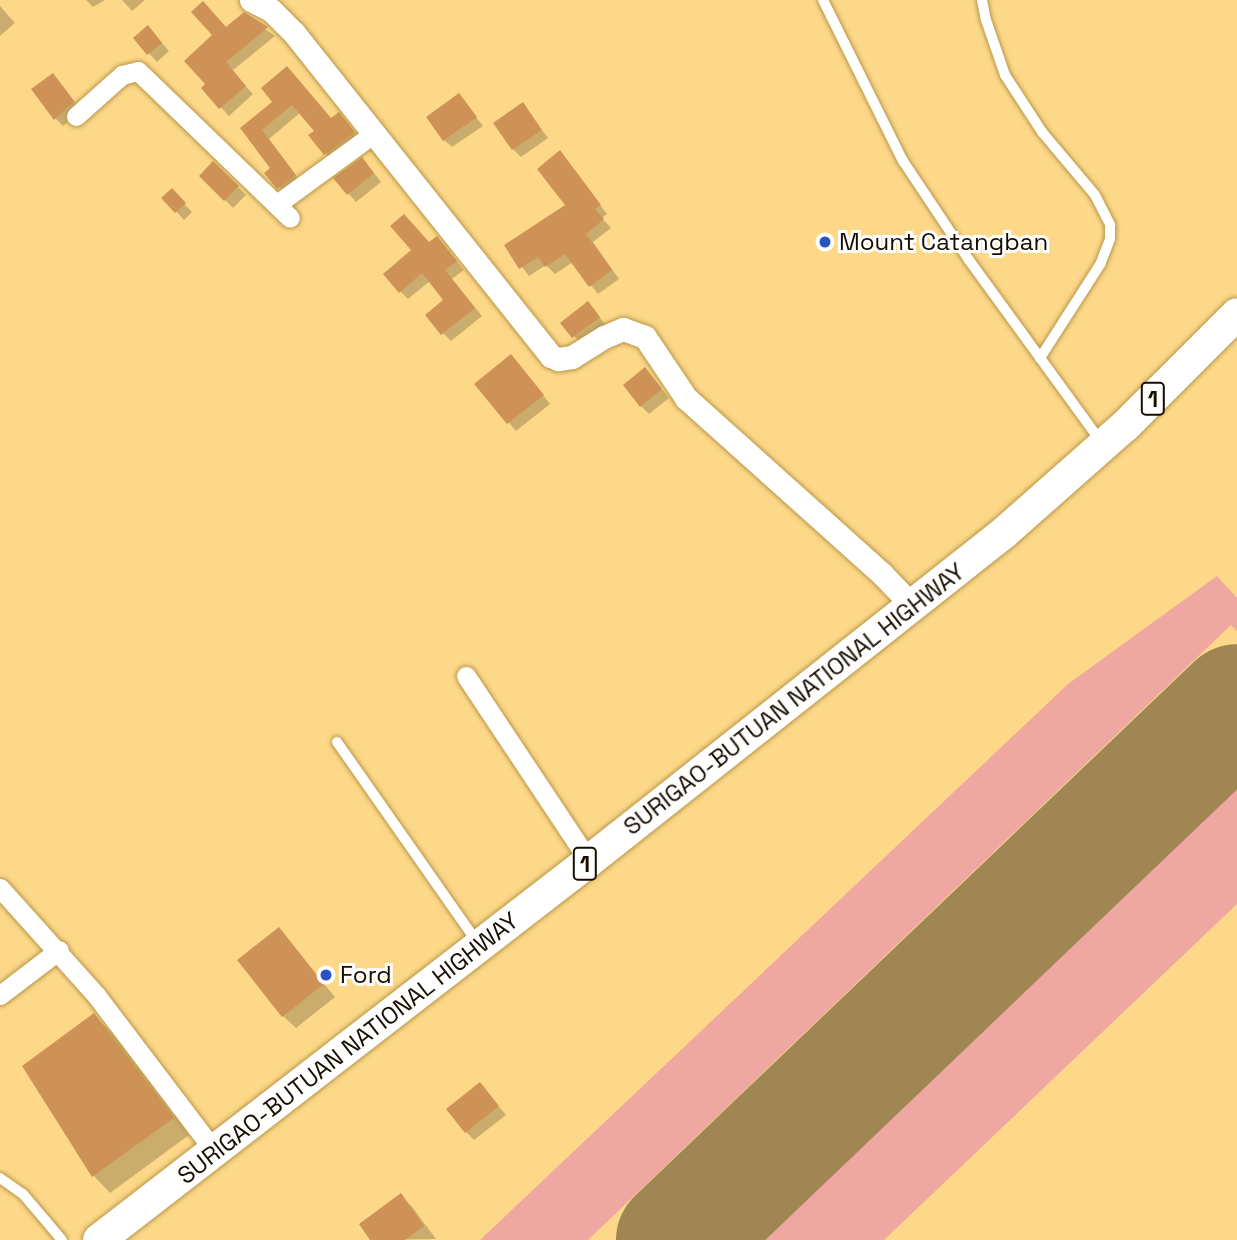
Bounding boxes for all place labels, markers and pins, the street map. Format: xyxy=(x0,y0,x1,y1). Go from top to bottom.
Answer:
place label: Mount Catangban xyxy=(839,228,1048,256)
marker: Mount Catangban xyxy=(817,234,833,250)
place label: Ford xyxy=(340,961,392,989)
marker: Ford xyxy=(318,967,334,983)

